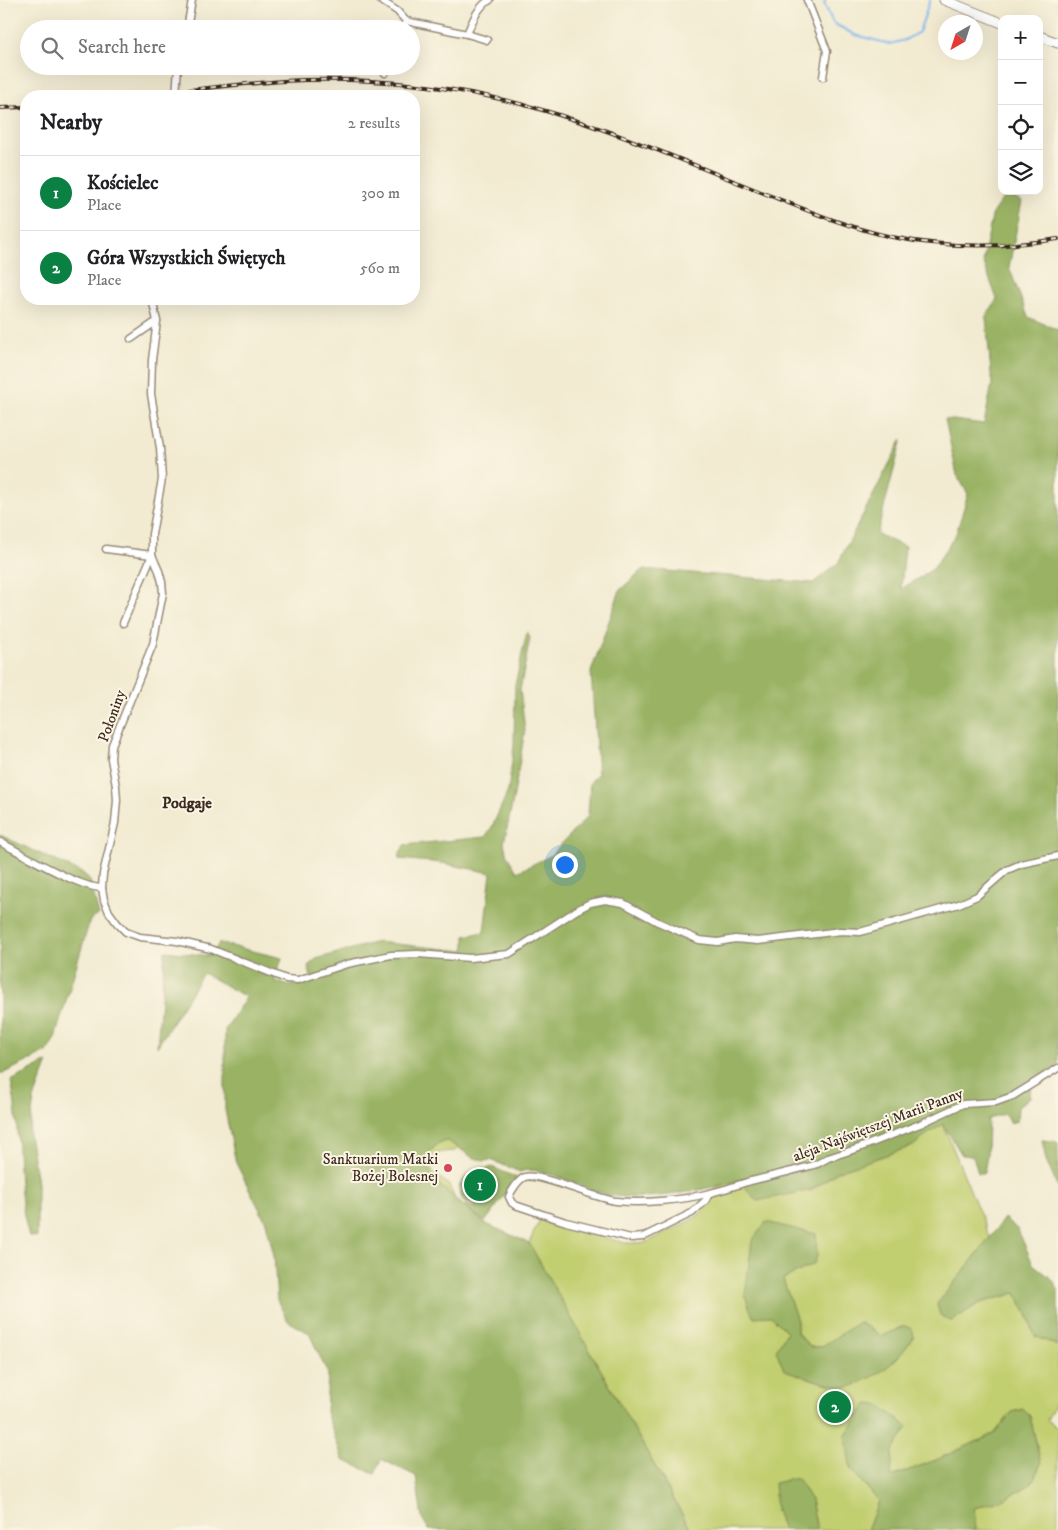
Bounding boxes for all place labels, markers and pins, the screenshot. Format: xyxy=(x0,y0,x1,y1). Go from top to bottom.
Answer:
place label: Sanktuarium Matki Bożej Bolesnej xyxy=(323,1150,438,1186)
marker: Sanktuarium Matki Bożej Bolesnej xyxy=(442,1162,454,1174)
pin: 1 xyxy=(464,1166,496,1204)
pin: 2 xyxy=(819,1388,851,1426)

